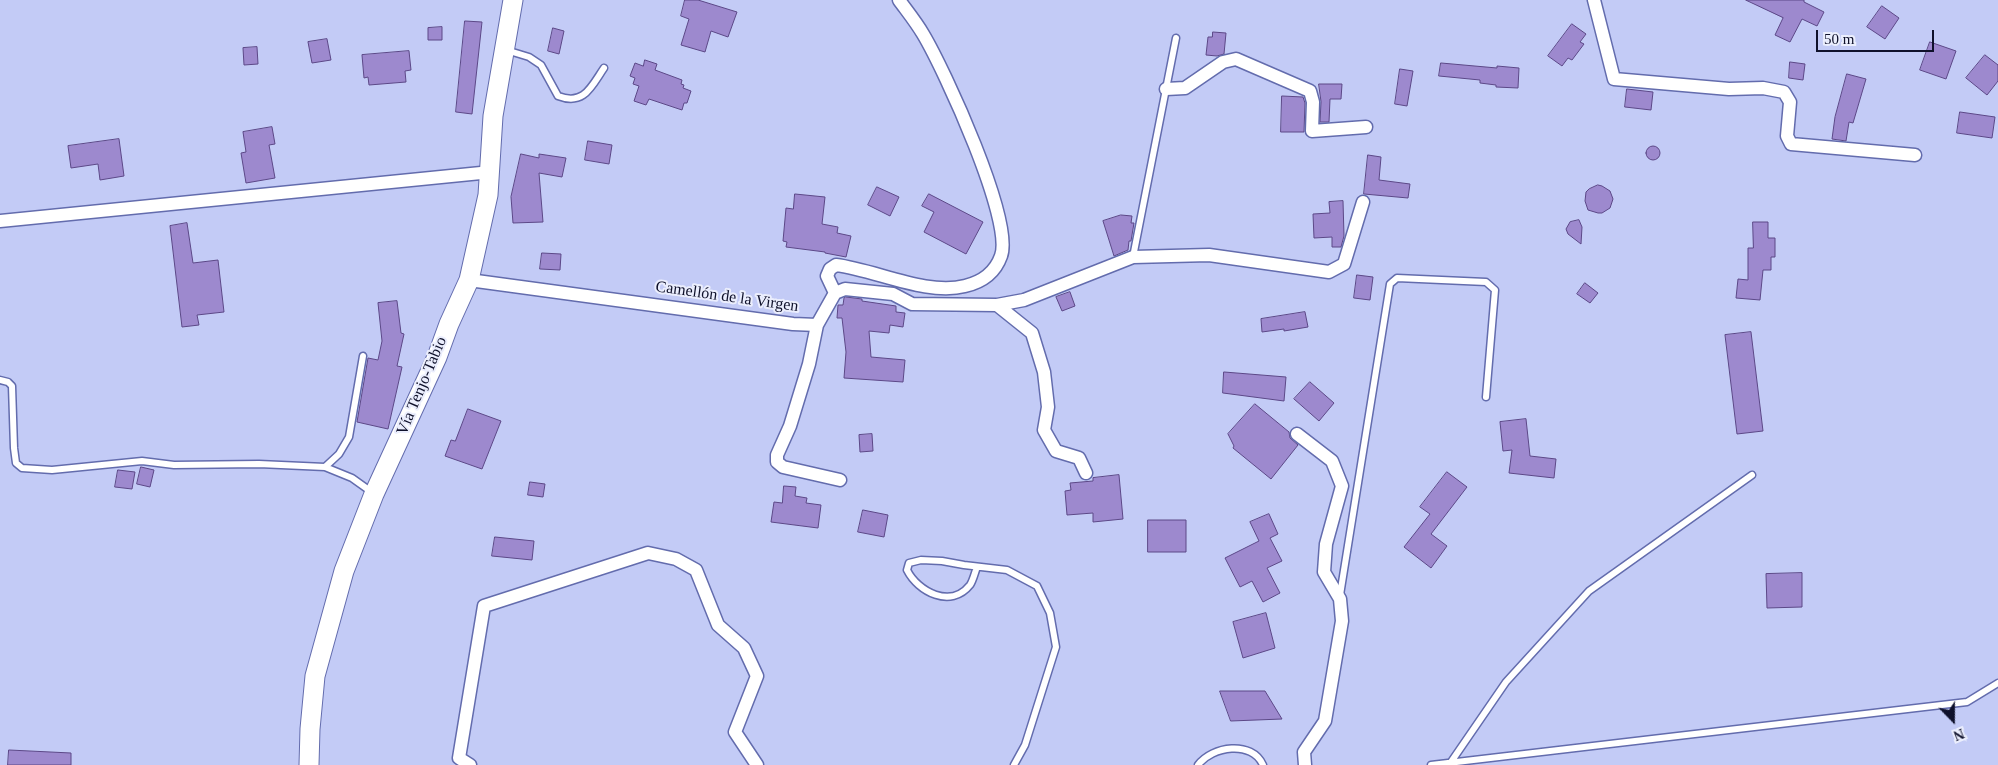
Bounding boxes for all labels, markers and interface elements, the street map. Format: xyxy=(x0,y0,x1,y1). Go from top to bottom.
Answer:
scale bar xyxy=(1818,20,1936,52)
text: 50 m xyxy=(1824,31,1854,47)
street label: Camellón de la Virgen xyxy=(654,277,800,317)
street label: Vía Tenjo-Tabio xyxy=(393,334,451,438)
north arrow xyxy=(1928,695,1978,745)
text: N xyxy=(1951,726,1966,743)

